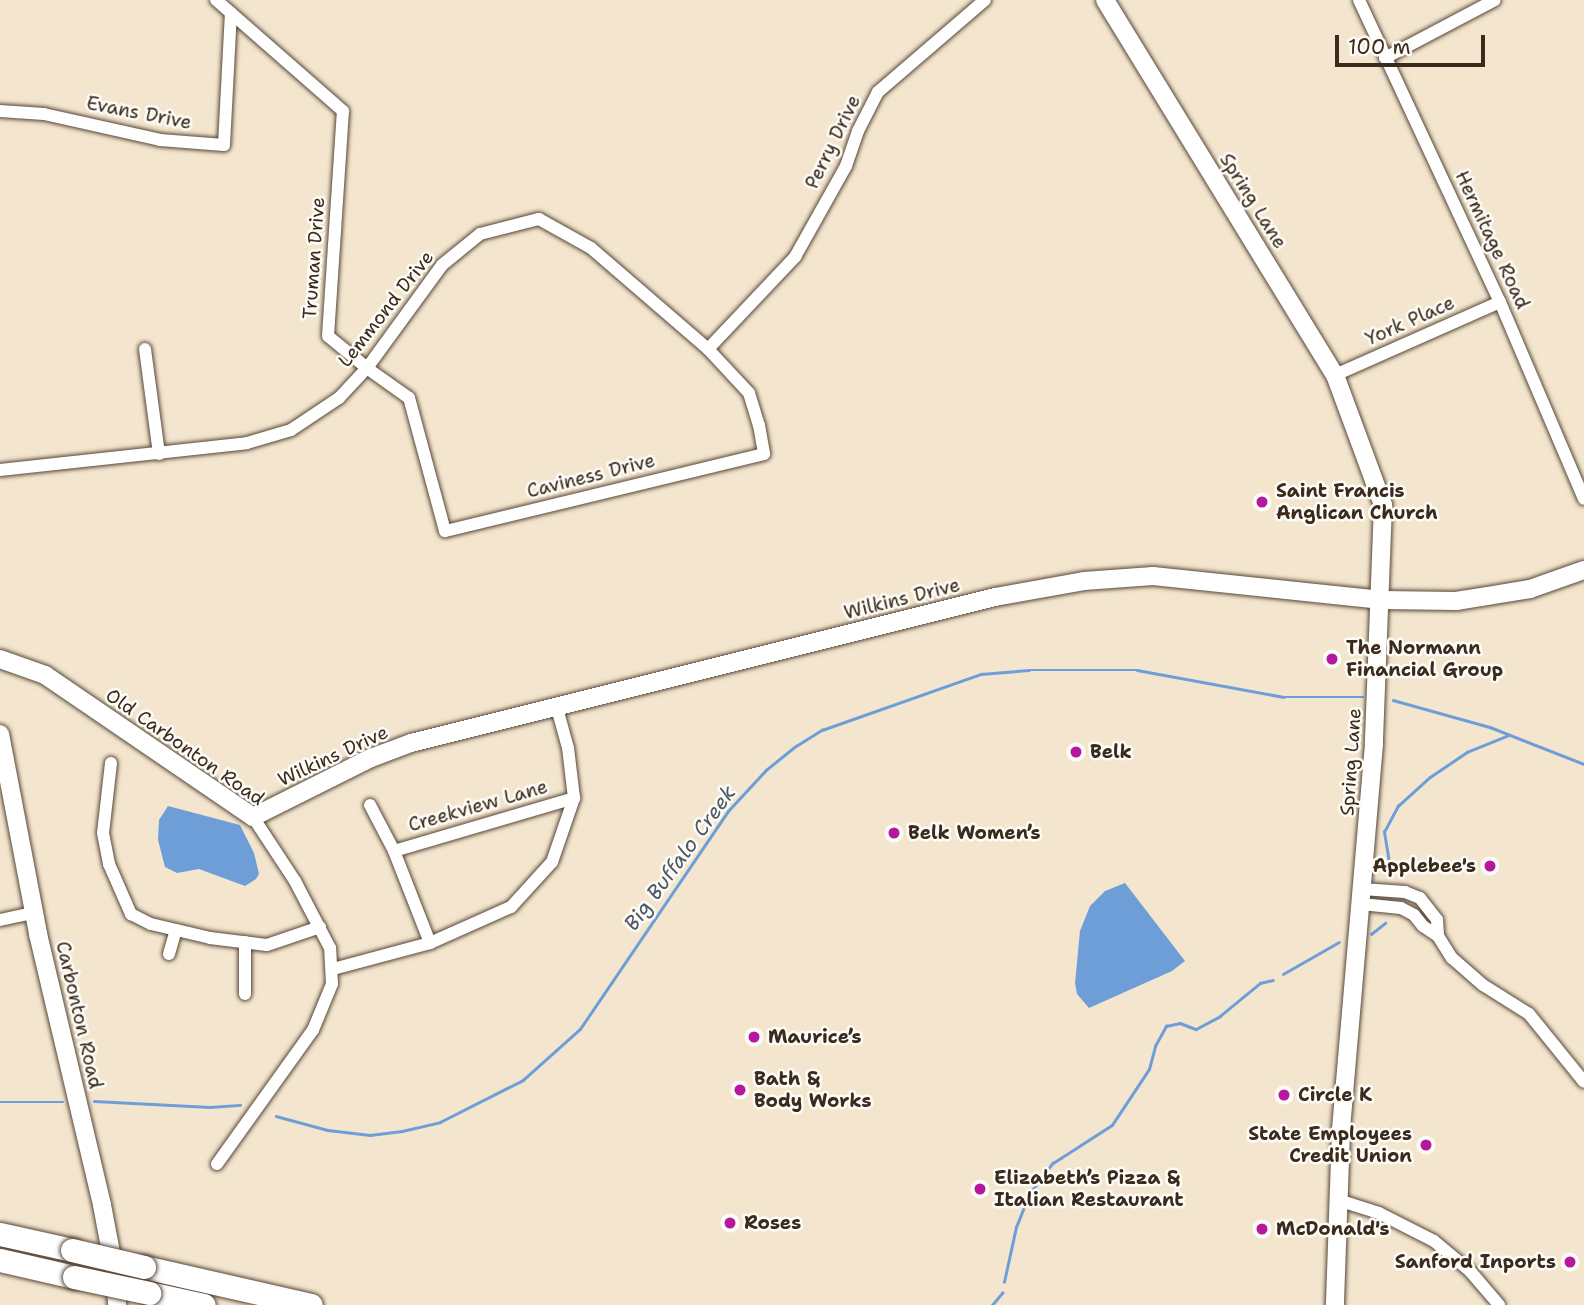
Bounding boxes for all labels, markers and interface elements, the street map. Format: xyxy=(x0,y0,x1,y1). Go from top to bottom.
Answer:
scale bar xyxy=(1339,21,1490,65)
text: 100 m xyxy=(1348,33,1411,61)
street label: Perry Drive xyxy=(800,91,866,193)
street label: Evans Drive xyxy=(85,92,193,134)
street label: Spring Lane xyxy=(1215,149,1291,253)
street label: Hermitage Road xyxy=(1450,167,1534,313)
street label: Truman Drive xyxy=(298,196,330,320)
street label: Lemmond Drive xyxy=(333,246,439,372)
street label: York Place xyxy=(1362,291,1458,351)
street label: Caviness Drive xyxy=(525,449,657,503)
place label: Saint Francis Anglican Church xyxy=(1276,480,1438,524)
marker: Saint Francis Anglican Church xyxy=(1254,494,1270,510)
street label: Wilkins Drive xyxy=(842,574,962,624)
place label: The Normann Financial Group xyxy=(1346,637,1503,681)
marker: The Normann Financial Group xyxy=(1324,651,1340,667)
street label: Old Carbonton Road xyxy=(101,684,269,810)
street label: Spring Lane xyxy=(1336,707,1366,817)
street label: Wilkins Drive xyxy=(274,721,392,791)
place label: Belk xyxy=(1090,741,1132,763)
marker: Belk xyxy=(1068,744,1084,760)
street label: Creekview Lane xyxy=(406,775,550,837)
water label: Big Buffalo Creek xyxy=(619,780,741,936)
place label: Belk Women’s xyxy=(908,822,1040,844)
marker: Belk Women’s xyxy=(886,825,902,841)
place label: Applebee's xyxy=(1372,855,1476,877)
marker: Applebee's xyxy=(1482,858,1498,874)
street label: Carbonton Road xyxy=(51,939,107,1091)
place label: Maurice’s xyxy=(768,1026,862,1048)
marker: Maurice’s xyxy=(746,1029,762,1045)
place label: Bath & Body Works xyxy=(754,1068,872,1112)
marker: Bath & Body Works xyxy=(732,1082,748,1098)
place label: Circle K xyxy=(1298,1084,1372,1106)
marker: Circle K xyxy=(1276,1087,1292,1103)
place label: State Employees Credit Union xyxy=(1248,1123,1412,1167)
marker: State Employees Credit Union xyxy=(1418,1137,1434,1153)
place label: Elizabeth’s Pizza & Italian Restaurant xyxy=(994,1167,1183,1211)
marker: Elizabeth’s Pizza & Italian Restaurant xyxy=(972,1181,988,1197)
place label: Roses xyxy=(744,1212,801,1234)
marker: Roses xyxy=(722,1215,738,1231)
place label: McDonald's xyxy=(1276,1218,1389,1240)
marker: McDonald's xyxy=(1254,1221,1270,1237)
place label: Sanford Inports xyxy=(1395,1251,1556,1273)
marker: Sanford Inports xyxy=(1562,1254,1578,1270)

